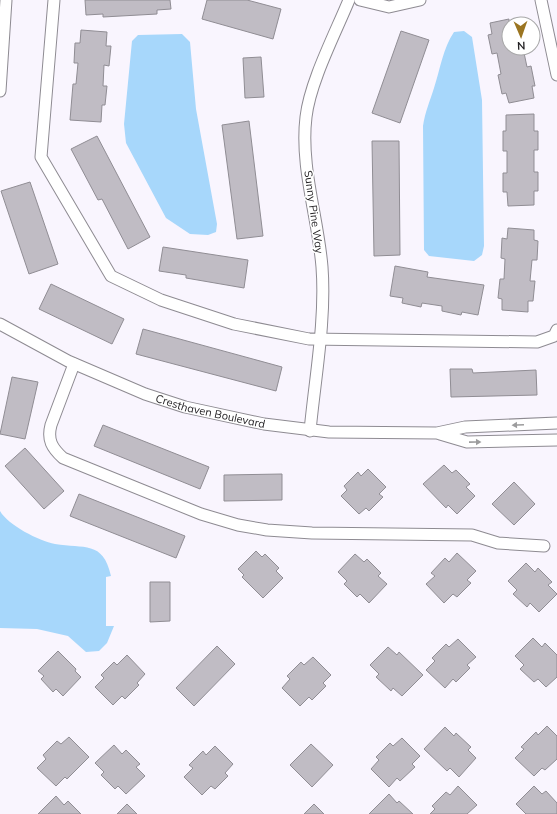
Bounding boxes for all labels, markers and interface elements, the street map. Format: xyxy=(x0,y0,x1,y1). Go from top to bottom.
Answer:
north arrow xyxy=(501,16,541,56)
text: N xyxy=(517,39,526,53)
street label: Sunny Pine Way xyxy=(301,170,327,255)
street label: Cresthaven Boulevard xyxy=(154,391,267,431)
one-way arrow xyxy=(511,422,524,428)
one-way arrow xyxy=(469,439,482,445)

